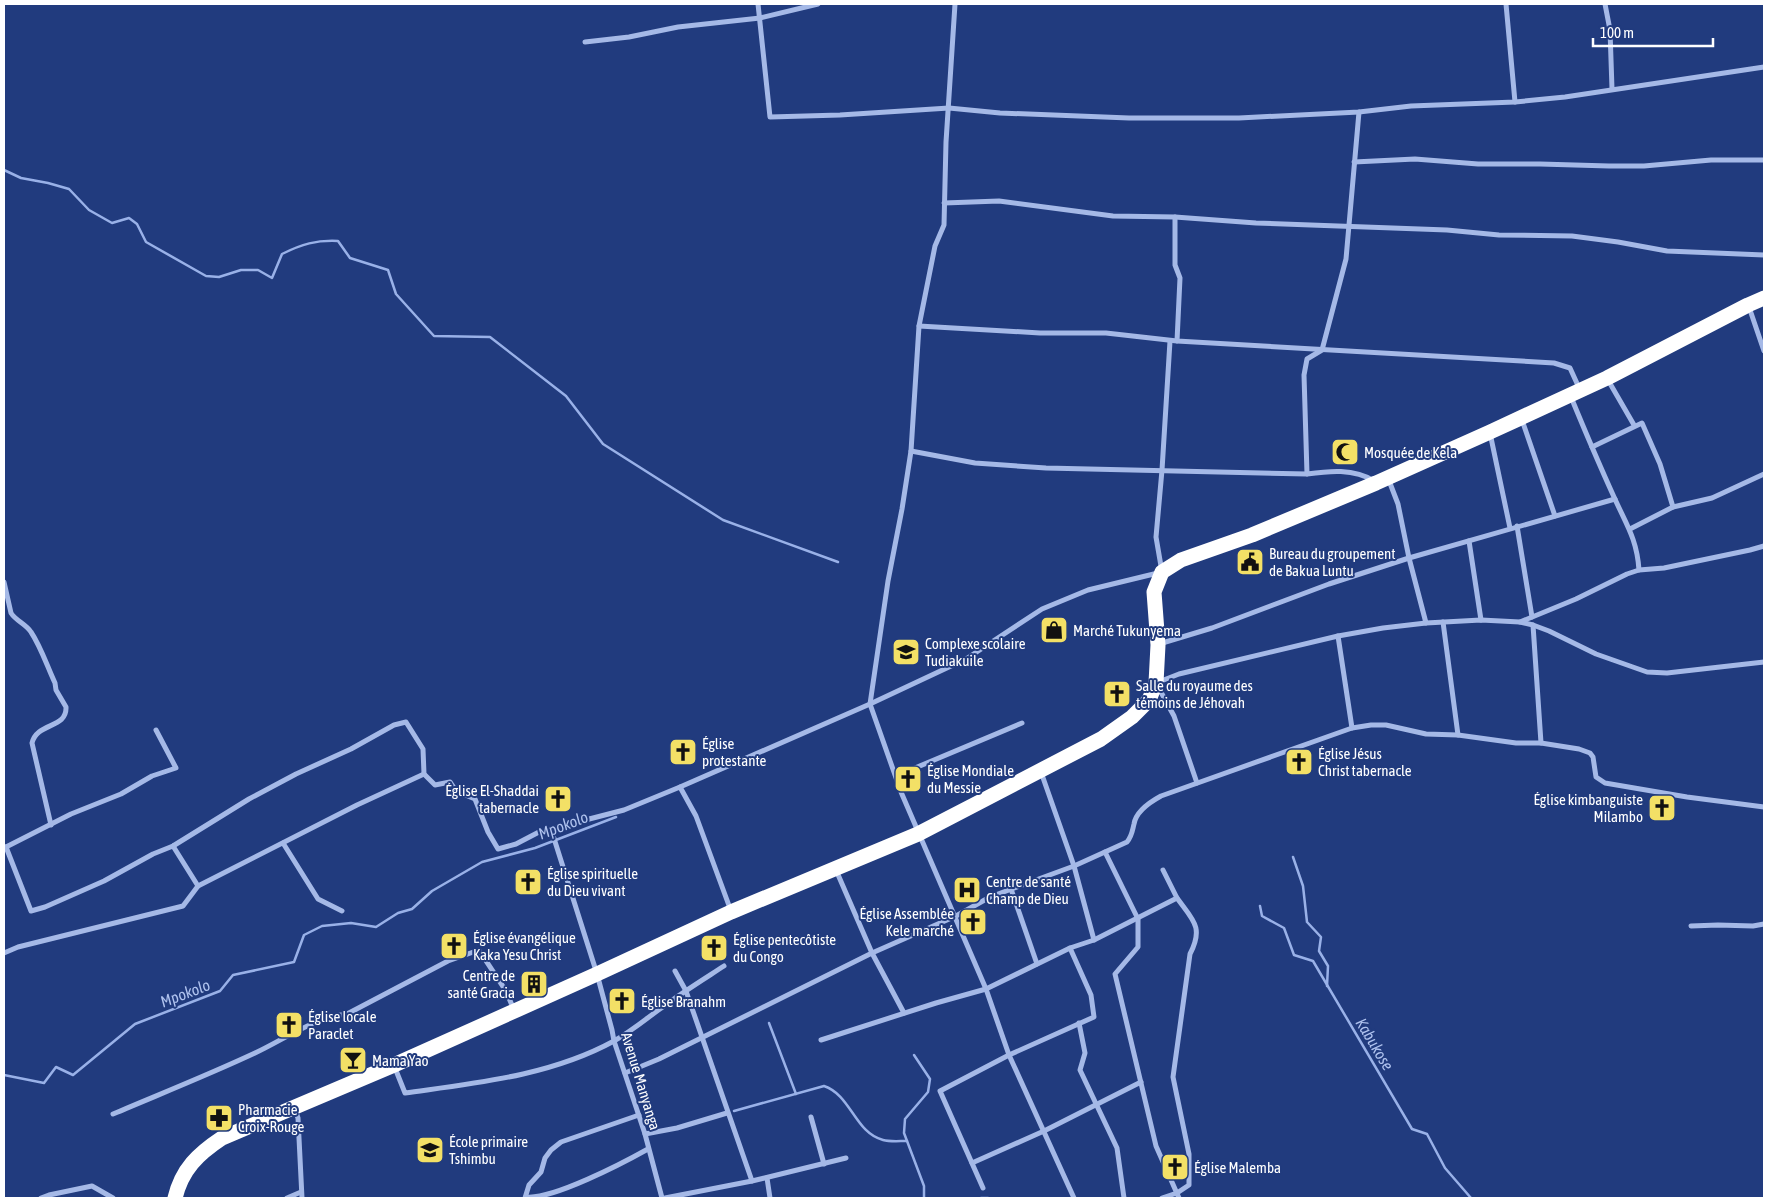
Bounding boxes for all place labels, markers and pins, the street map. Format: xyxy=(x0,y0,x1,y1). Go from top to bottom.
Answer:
mosque icon: Mosquée de Kela xyxy=(1330,437,1360,467)
place label: Mosquée de Kela xyxy=(1364,444,1457,461)
place label: Bureau du groupement de Bakua Luntu xyxy=(1269,545,1396,579)
public building icon: Bureau du groupement de Bakua Luntu xyxy=(1235,547,1265,577)
shop icon: Marché Tukunyema xyxy=(1039,615,1069,645)
place label: Marché Tukunyema xyxy=(1073,622,1181,639)
place label: Complexe scolaire Tudiakuile xyxy=(925,635,1026,669)
school or university icon: Complexe scolaire Tudiakuile xyxy=(891,637,921,667)
place label: Salle du royaume des témoins de Jéhovah xyxy=(1136,677,1253,711)
church icon: Salle du royaume des témoins de Jéhovah xyxy=(1102,679,1132,709)
place label: Église protestante xyxy=(702,735,767,769)
church icon: Église protestante xyxy=(668,737,698,767)
place label: Église Jésus Christ tabernacle xyxy=(1318,745,1412,779)
church icon: Église Jésus Christ tabernacle xyxy=(1284,747,1314,777)
place label: Église Mondiale du Messie xyxy=(927,762,1014,796)
church icon: Église Mondiale du Messie xyxy=(893,764,923,794)
place label: Église El-Shaddai tabernacle xyxy=(445,782,539,816)
church icon: Église El-Shaddai tabernacle xyxy=(543,784,573,814)
place label: Église kimbanguiste Milambo xyxy=(1533,791,1643,825)
church icon: Église kimbanguiste Milambo xyxy=(1647,793,1677,823)
place label: Église spirituelle du Dieu vivant xyxy=(547,865,638,899)
church icon: Église spirituelle du Dieu vivant xyxy=(513,867,543,897)
place label: Centre de santé Champ de Dieu xyxy=(986,873,1071,907)
hospital icon: Centre de santé Champ de Dieu xyxy=(952,875,982,905)
place label: Église Assemblée Kele marché xyxy=(860,905,954,939)
church icon: Église Assemblée Kele marché xyxy=(958,907,988,937)
place label: Église évangélique Kaka Yesu Christ xyxy=(473,929,576,963)
church icon: Église évangélique Kaka Yesu Christ xyxy=(439,931,469,961)
place label: Église pentecôtiste du Congo xyxy=(733,931,836,965)
church icon: Église pentecôtiste du Congo xyxy=(699,933,729,963)
place label: Centre de santé Gracia xyxy=(447,967,515,1001)
building icon: Centre de santé Gracia xyxy=(519,969,549,999)
church icon: Église Branahm xyxy=(607,986,637,1016)
place label: Église Branahm xyxy=(641,993,726,1010)
place label: Église locale Paraclet xyxy=(308,1008,377,1042)
church icon: Église locale Paraclet xyxy=(274,1010,304,1040)
bar icon: Mama Yao xyxy=(338,1045,368,1075)
place label: Mama Yao xyxy=(372,1052,429,1069)
place label: Pharmacie Croix-Rouge xyxy=(238,1101,304,1135)
pharmacy icon: Pharmacie Croix-Rouge xyxy=(204,1103,234,1133)
place label: École primaire Tshimbu xyxy=(449,1133,528,1167)
school or university icon: École primaire Tshimbu xyxy=(415,1135,445,1165)
church icon: Église Malemba xyxy=(1160,1152,1190,1182)
place label: Église Malemba xyxy=(1194,1159,1281,1176)

